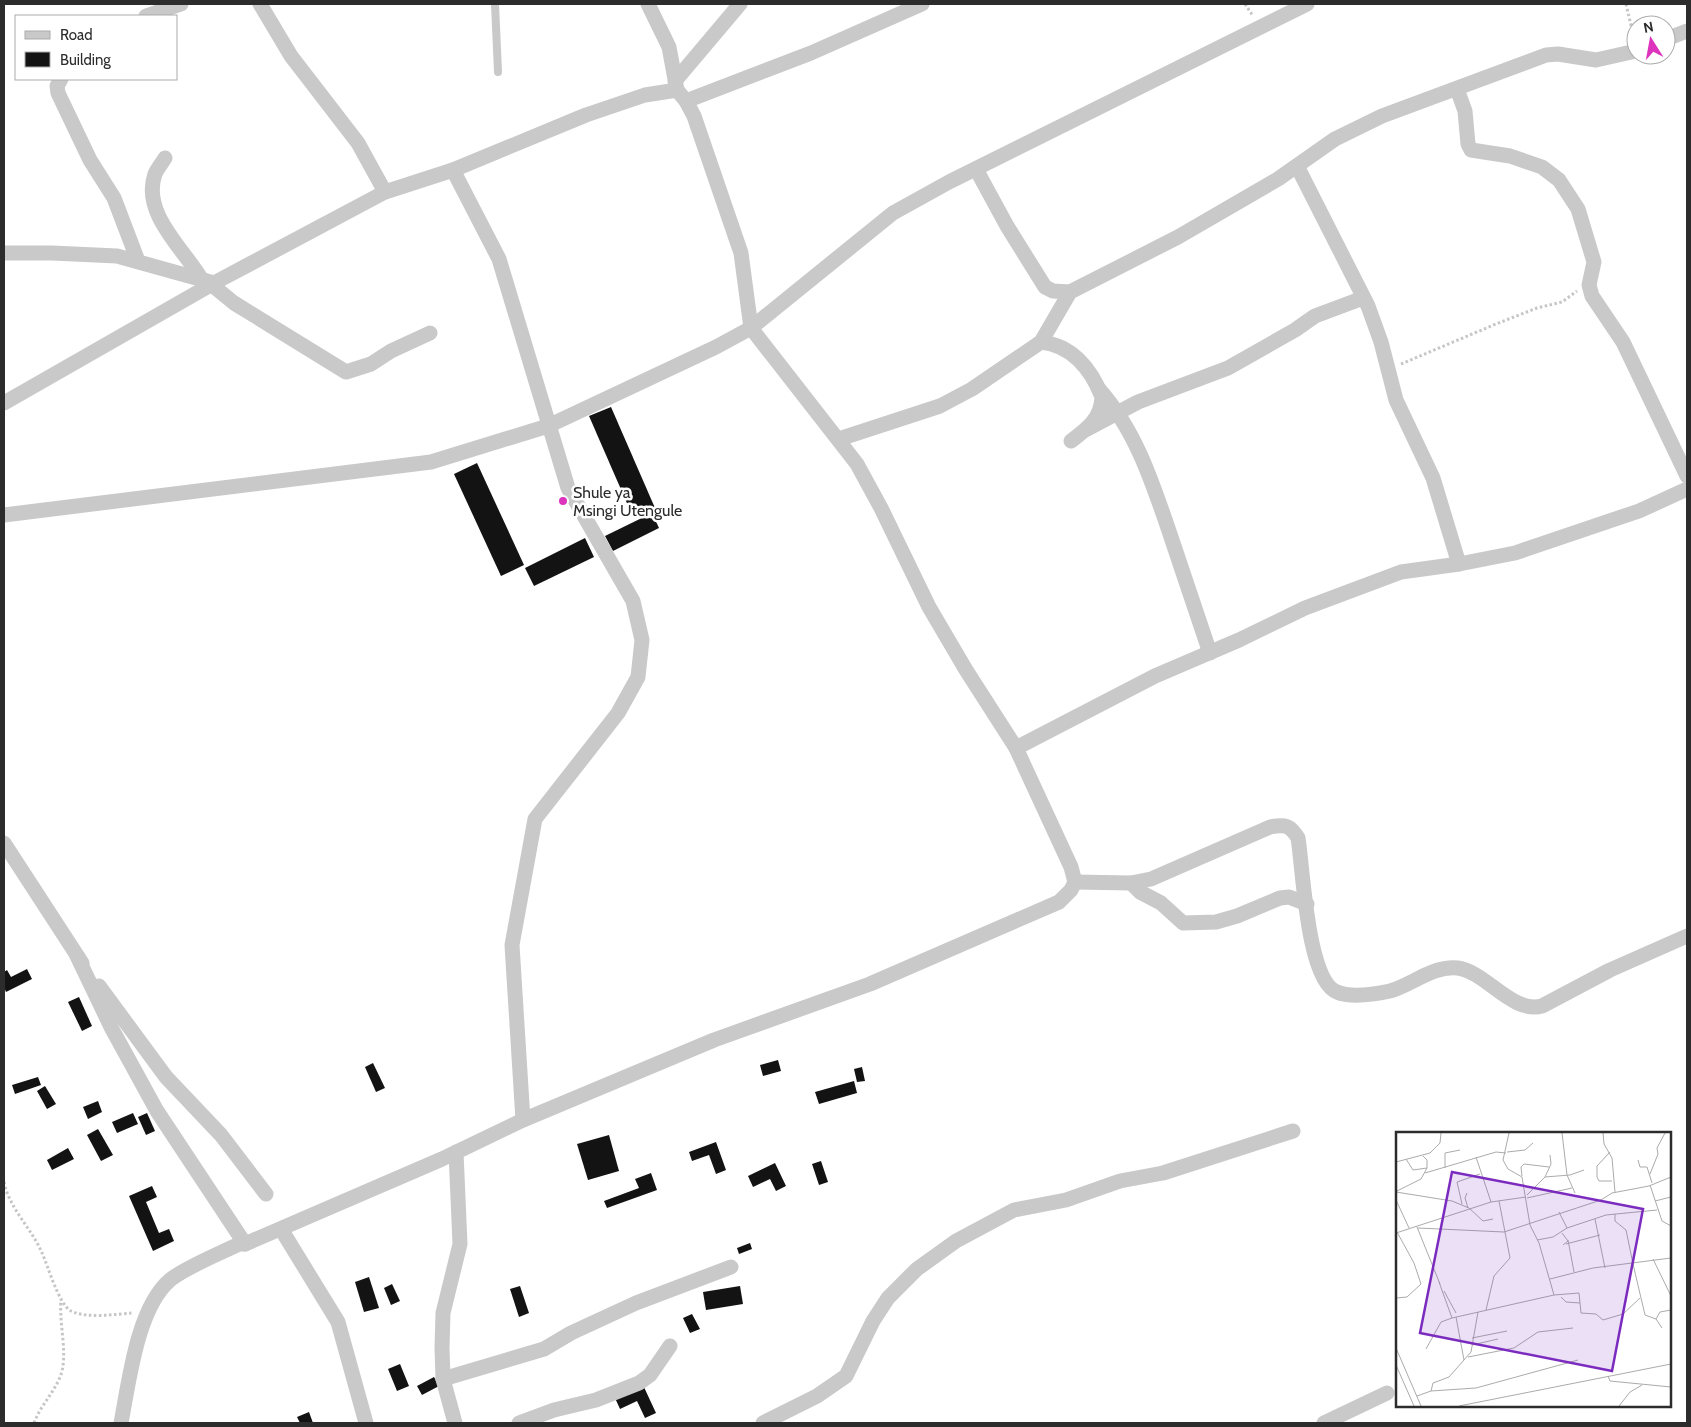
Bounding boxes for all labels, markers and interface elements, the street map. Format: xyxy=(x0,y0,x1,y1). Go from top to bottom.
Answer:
legend xyxy=(15,15,178,80)
north arrow xyxy=(1626,15,1676,65)
text: N xyxy=(1642,17,1655,37)
text: Road xyxy=(60,26,93,44)
text: Building xyxy=(60,51,111,69)
place label: Shule ya Msingi Utengule xyxy=(573,483,682,520)
marker: Shule ya Msingi Utengule xyxy=(557,495,569,507)
inset map xyxy=(1396,1132,1671,1407)

